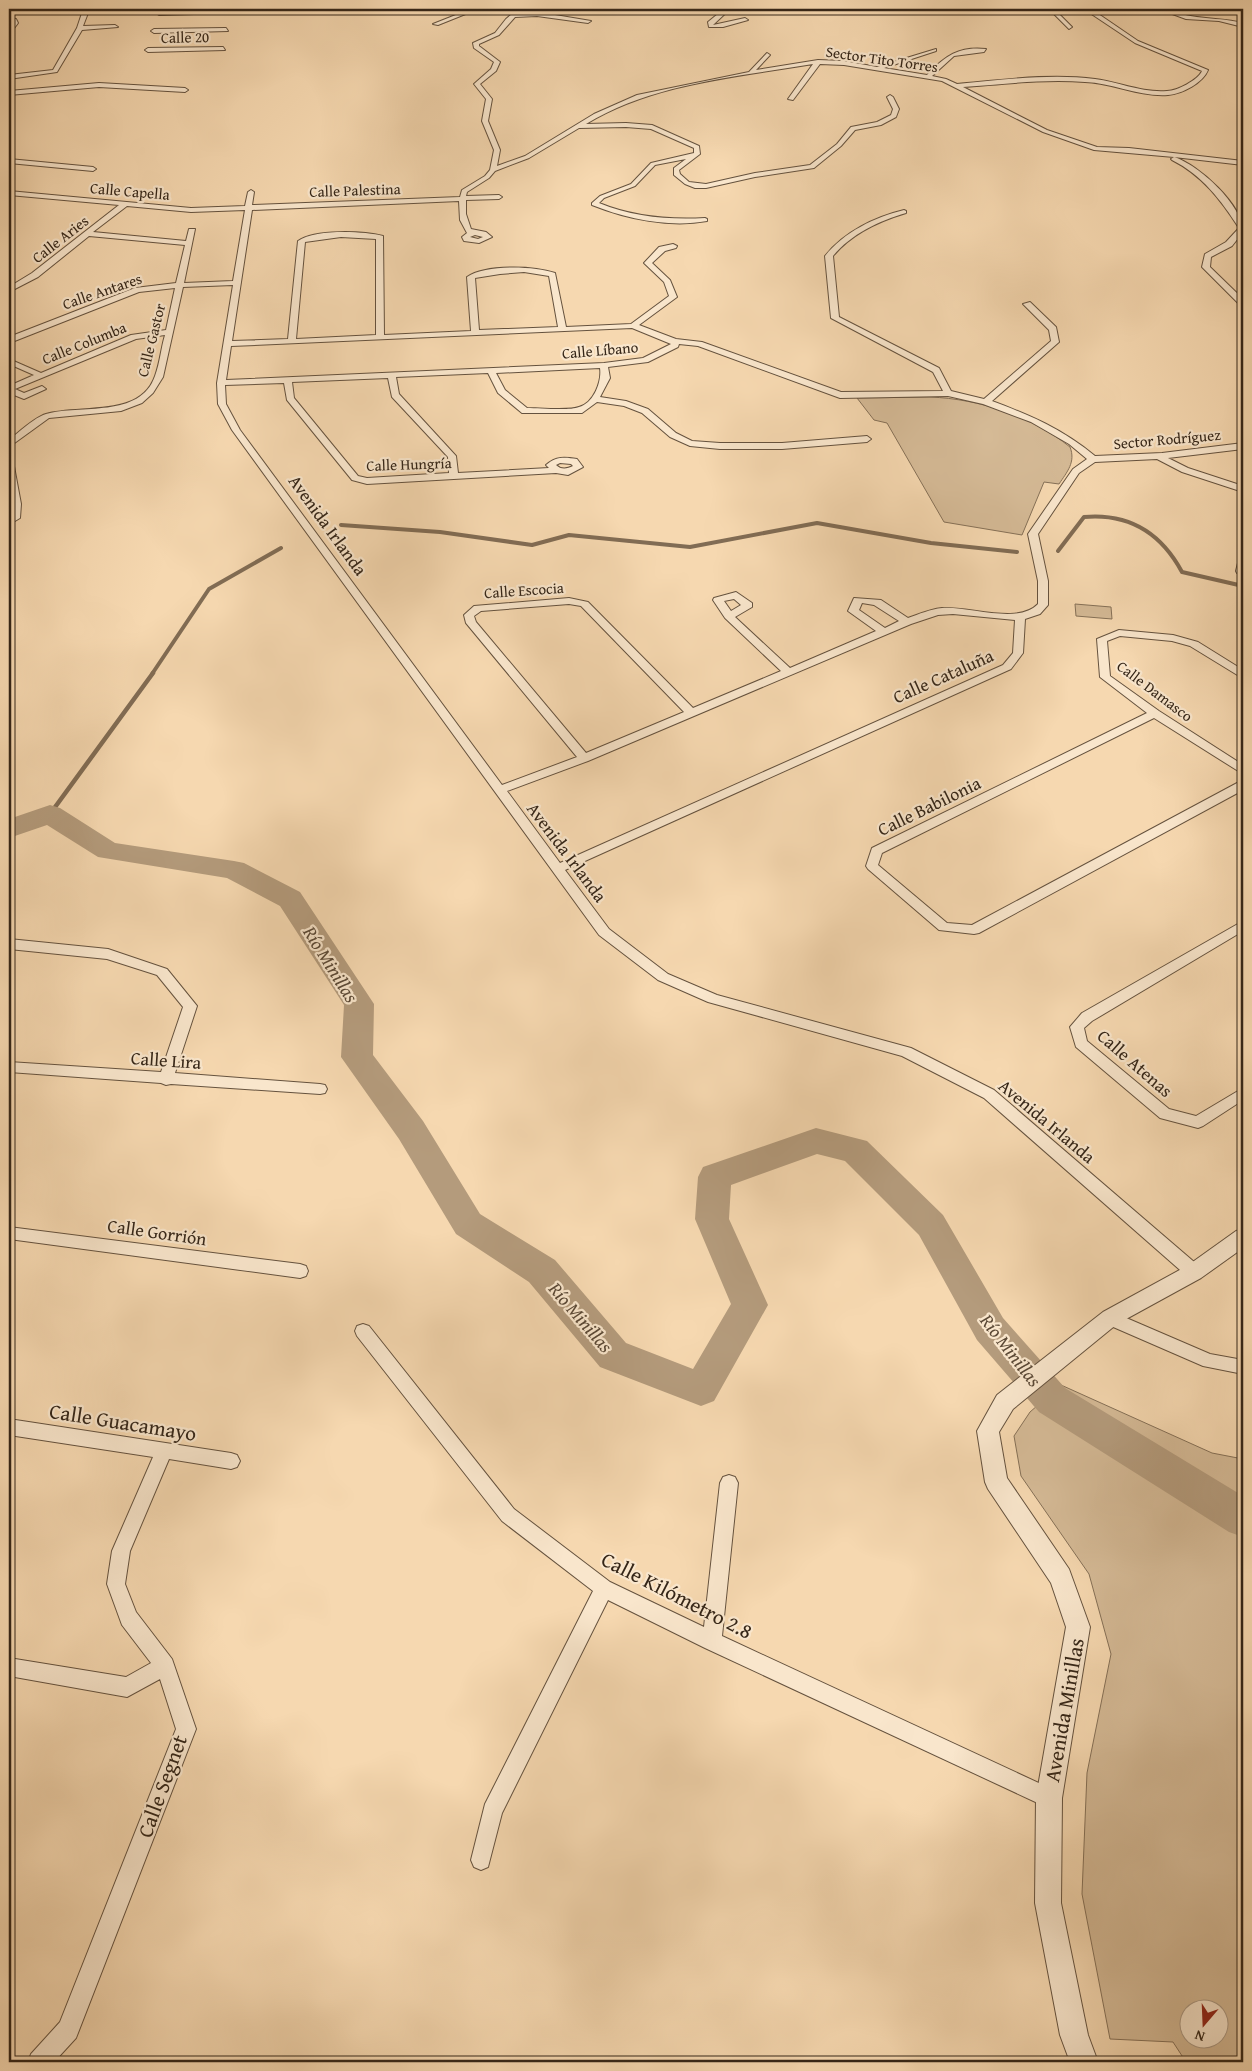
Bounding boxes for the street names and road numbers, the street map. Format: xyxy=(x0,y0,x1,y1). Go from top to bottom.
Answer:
street label: Calle 20 xyxy=(161,26,209,48)
street label: Sector Tito Torres xyxy=(825,41,939,77)
street label: Calle Capella xyxy=(89,177,171,205)
street label: Calle Palestina xyxy=(309,178,401,202)
street label: Calle Aries xyxy=(27,210,93,268)
street label: Calle Antares xyxy=(59,268,145,314)
street label: Calle Gastor xyxy=(132,301,170,379)
street label: Calle Columba xyxy=(39,317,129,369)
street label: Calle Líbano xyxy=(561,336,639,364)
street label: Sector Rodríguez xyxy=(1113,424,1222,454)
street label: Calle Hungría xyxy=(366,452,452,476)
street label: Avenida Irlanda xyxy=(282,469,374,581)
street label: Calle Escocia xyxy=(483,577,565,603)
street label: Calle Cataluña xyxy=(888,642,998,710)
street label: Calle Damasco xyxy=(1113,656,1197,727)
street label: Calle Babilonia xyxy=(873,769,986,843)
street label: Avenida Irlanda xyxy=(520,796,614,908)
street label: Calle Atenas xyxy=(1091,1023,1179,1103)
street label: Calle Lira xyxy=(130,1044,203,1076)
street label: Avenida Irlanda xyxy=(993,1072,1102,1170)
street label: Calle Gorrión xyxy=(106,1212,208,1252)
street label: Calle Guacamayo xyxy=(47,1395,199,1449)
street label: Calle Kilómetro 2.8 xyxy=(596,1544,758,1646)
street label: Avenida Minillas xyxy=(1036,1636,1092,1784)
street label: Calle Segnet xyxy=(129,1730,195,1842)

